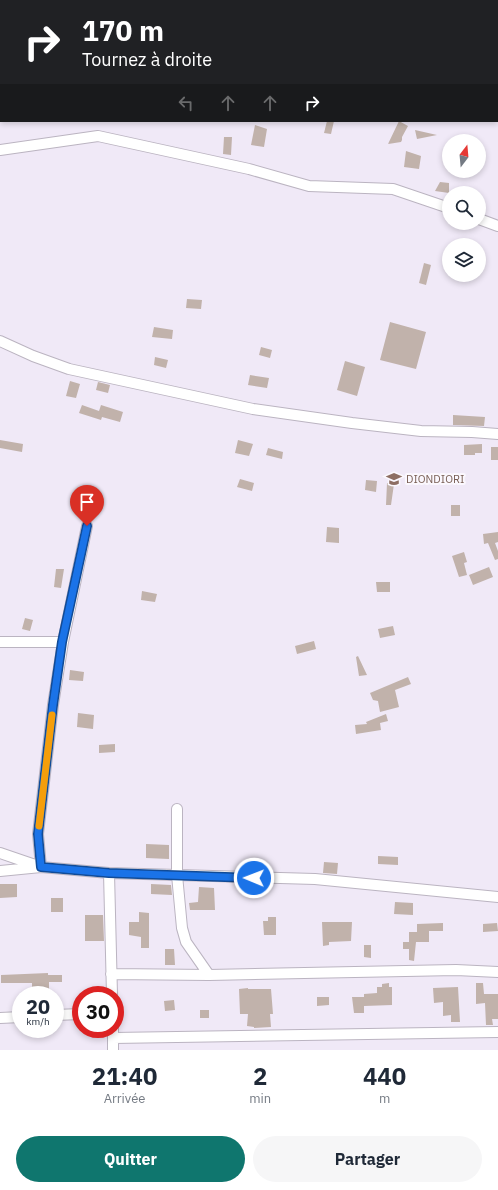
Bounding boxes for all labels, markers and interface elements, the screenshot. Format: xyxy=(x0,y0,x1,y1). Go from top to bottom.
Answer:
text: 170 m xyxy=(82,12,164,49)
icon: right xyxy=(16,16,68,68)
text: Tournez à droite xyxy=(82,48,212,71)
icon: left xyxy=(175,92,197,114)
icon: ahead xyxy=(217,92,239,114)
icon: ahead xyxy=(259,92,281,114)
icon: right xyxy=(301,92,323,114)
north arrow xyxy=(442,134,486,178)
map controls xyxy=(442,134,486,282)
button: search xyxy=(442,186,486,230)
button: layers xyxy=(442,238,486,282)
school or university icon: DIONDIORI xyxy=(385,470,403,488)
place label: DIONDIORI xyxy=(406,472,464,486)
pin xyxy=(70,485,104,526)
icon: arrive xyxy=(76,491,98,513)
position arrow xyxy=(233,857,275,899)
speed limit sign: 30 xyxy=(72,986,124,1038)
text: 20 xyxy=(26,993,50,1020)
text: km/h xyxy=(26,1015,50,1028)
text: 21:40 xyxy=(92,1060,157,1092)
text: 2 xyxy=(253,1060,267,1092)
text: 440 xyxy=(363,1060,406,1092)
text: Arrivée xyxy=(104,1090,145,1107)
text: min xyxy=(249,1090,271,1107)
text: m xyxy=(379,1090,390,1107)
button: Quitter xyxy=(16,1136,245,1182)
button: Partager xyxy=(253,1136,482,1182)

